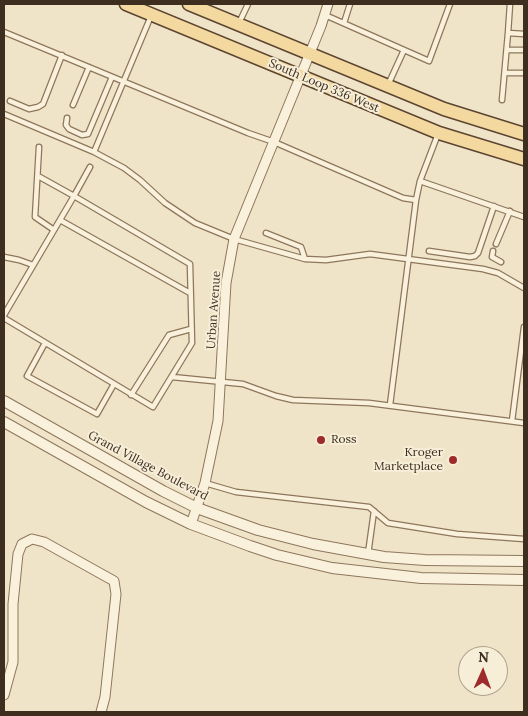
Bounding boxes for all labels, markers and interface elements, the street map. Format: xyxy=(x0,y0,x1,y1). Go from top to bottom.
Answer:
street label: South Loop 336 West xyxy=(266,56,382,116)
street label: Urban Avenue xyxy=(204,270,224,350)
street label: Grand Village Boulevard xyxy=(86,428,210,504)
place label: Ross xyxy=(331,433,357,447)
marker: Ross xyxy=(315,434,327,446)
place label: Kroger Marketplace xyxy=(374,446,443,474)
marker: Kroger Marketplace xyxy=(447,454,459,466)
north arrow xyxy=(458,646,508,696)
text: N xyxy=(478,648,489,666)

